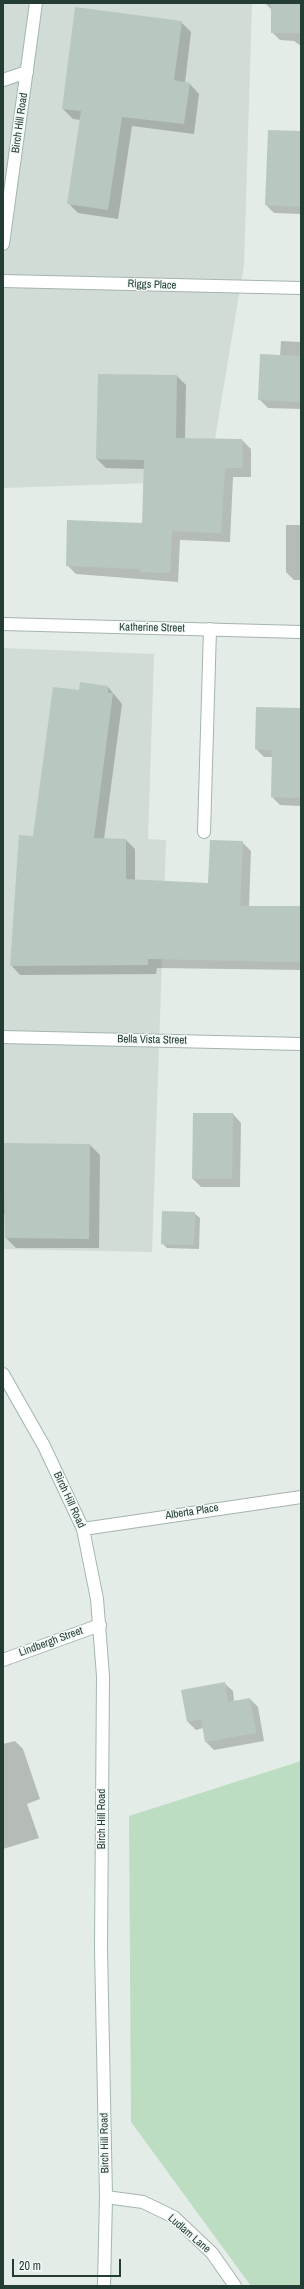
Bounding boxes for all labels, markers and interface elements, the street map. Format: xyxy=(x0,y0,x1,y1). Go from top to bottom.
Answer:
street label: Birch Hill Road xyxy=(9,92,31,154)
street label: Riggs Place xyxy=(127,278,177,292)
street label: Katherine Street xyxy=(119,621,185,635)
street label: Bella Vista Street xyxy=(117,1033,187,1047)
street label: Birch Hill Road xyxy=(50,1470,88,1530)
street label: Alberta Place xyxy=(164,1501,220,1523)
street label: Lindbergh Street xyxy=(17,1624,85,1660)
street label: Birch Hill Road xyxy=(95,1789,109,1849)
street label: Birch Hill Road xyxy=(98,2113,112,2173)
street label: Ludlam Lane xyxy=(165,2212,213,2256)
scale bar xyxy=(14,2251,123,2277)
text: 20 m xyxy=(19,2258,41,2274)

